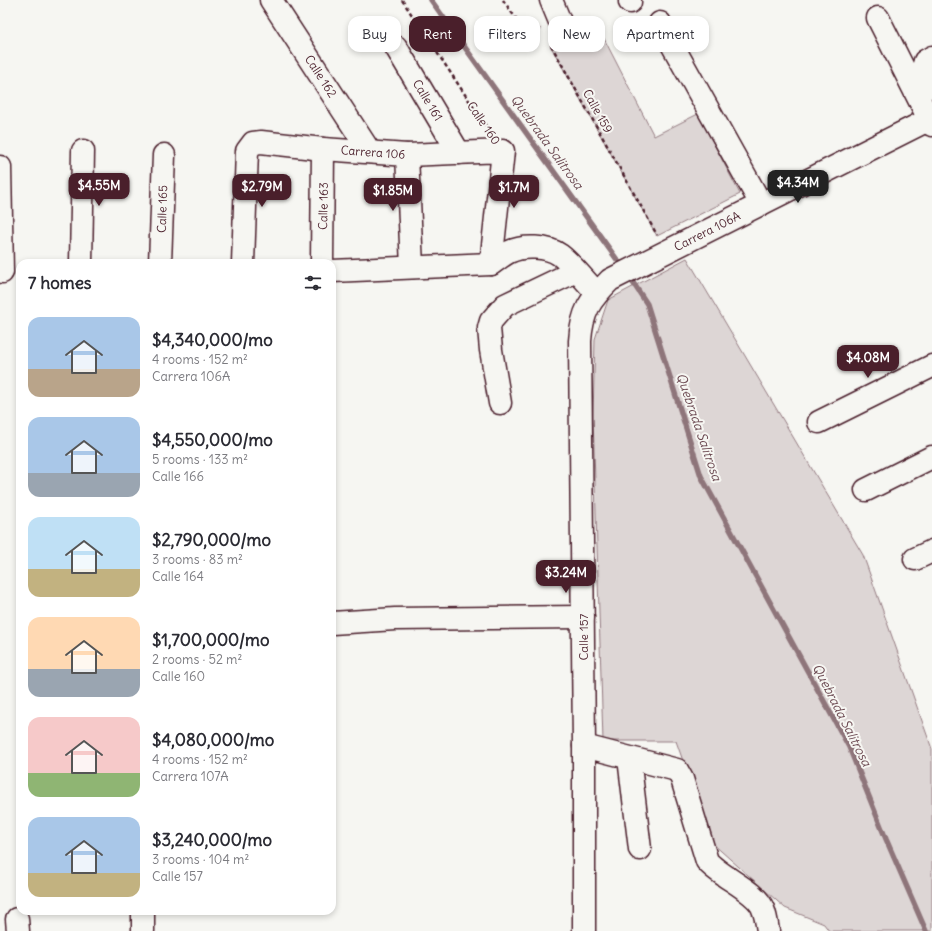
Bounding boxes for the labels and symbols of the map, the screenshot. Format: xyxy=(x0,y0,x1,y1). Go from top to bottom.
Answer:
street label: Calle 162 xyxy=(302,52,340,100)
street label: Calle 161 xyxy=(410,77,446,123)
street label: Calle 159 xyxy=(580,86,616,136)
water label: Quebrada Salitrosa xyxy=(507,91,587,193)
street label: Calle 160 xyxy=(464,99,504,148)
street label: Carrera 106 xyxy=(340,142,406,162)
pin: $4.34M xyxy=(765,170,831,204)
pin: $4.55M xyxy=(66,173,132,207)
pin: $2.79M xyxy=(229,174,295,208)
pin: $1.7M xyxy=(486,175,542,209)
pin: $1.85M xyxy=(360,178,426,212)
street label: Calle 163 xyxy=(315,182,331,230)
street label: Calle 165 xyxy=(154,185,170,233)
street label: Carrera 106A xyxy=(671,208,743,254)
pin: $4.08M xyxy=(835,345,901,379)
water label: Quebrada Salitrosa xyxy=(673,371,726,484)
pin: $3.24M xyxy=(533,560,599,594)
street label: Calle 157 xyxy=(576,613,591,660)
water label: Quebrada Salitrosa xyxy=(809,661,875,770)

